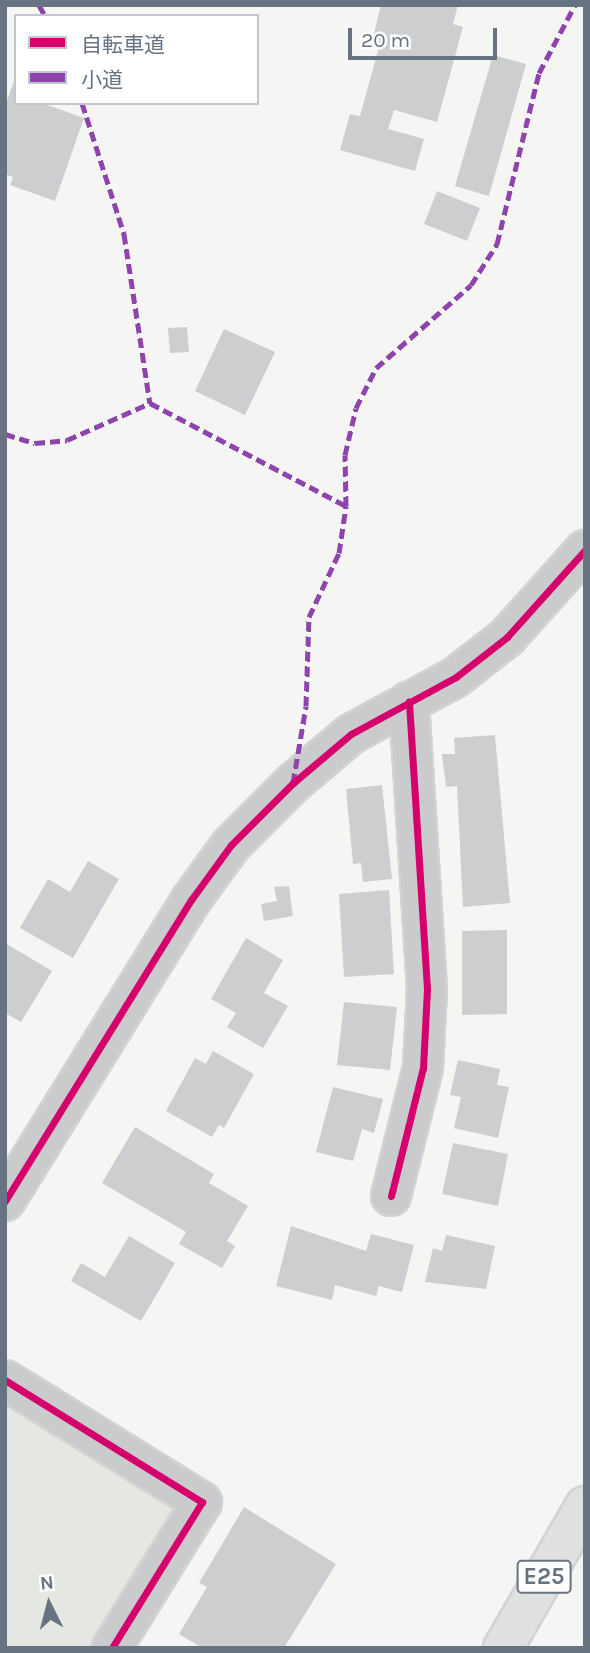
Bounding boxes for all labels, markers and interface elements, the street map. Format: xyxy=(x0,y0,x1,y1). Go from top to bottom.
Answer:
legend xyxy=(14,14,259,105)
scale bar xyxy=(352,14,501,58)
text: 20 m xyxy=(361,28,410,52)
text: 自転車道 xyxy=(81,33,165,57)
text: 小道 xyxy=(81,68,123,92)
road number: E25 xyxy=(516,1558,572,1596)
north arrow xyxy=(14,1569,84,1639)
text: N xyxy=(39,1571,55,1595)

